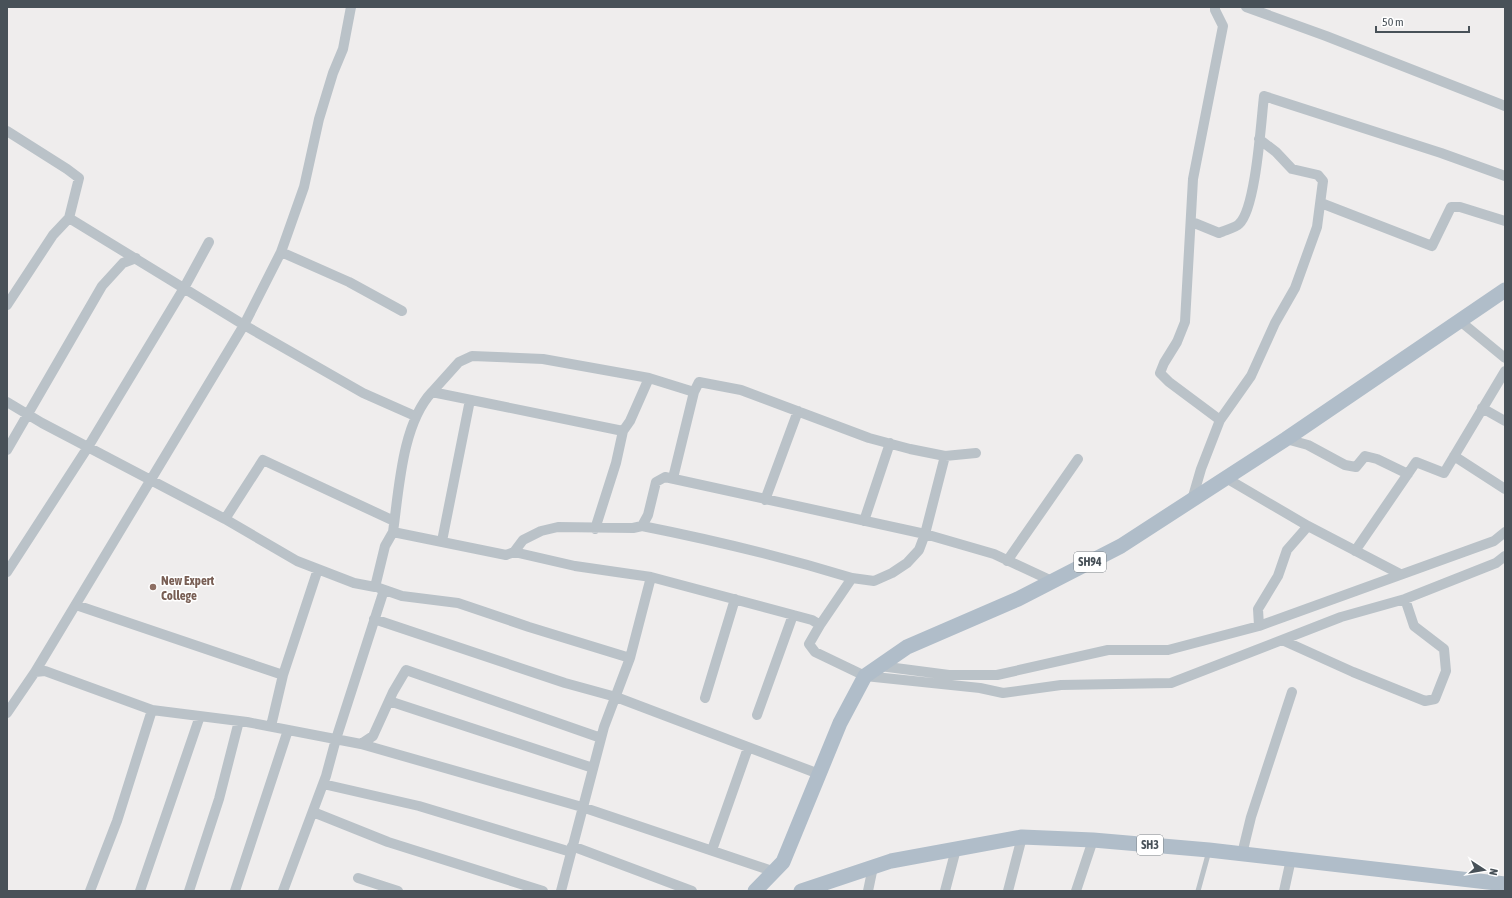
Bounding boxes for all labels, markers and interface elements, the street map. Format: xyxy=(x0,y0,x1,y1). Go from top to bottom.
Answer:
scale bar xyxy=(1376,8,1469,34)
text: 50 m xyxy=(1382,15,1404,29)
road number: SH94 xyxy=(1074,552,1106,572)
place label: New Expert College xyxy=(161,573,215,603)
marker: New Expert College xyxy=(148,582,158,592)
road number: SH3 xyxy=(1137,835,1163,855)
north arrow xyxy=(1464,850,1504,890)
text: N xyxy=(1487,868,1500,877)

